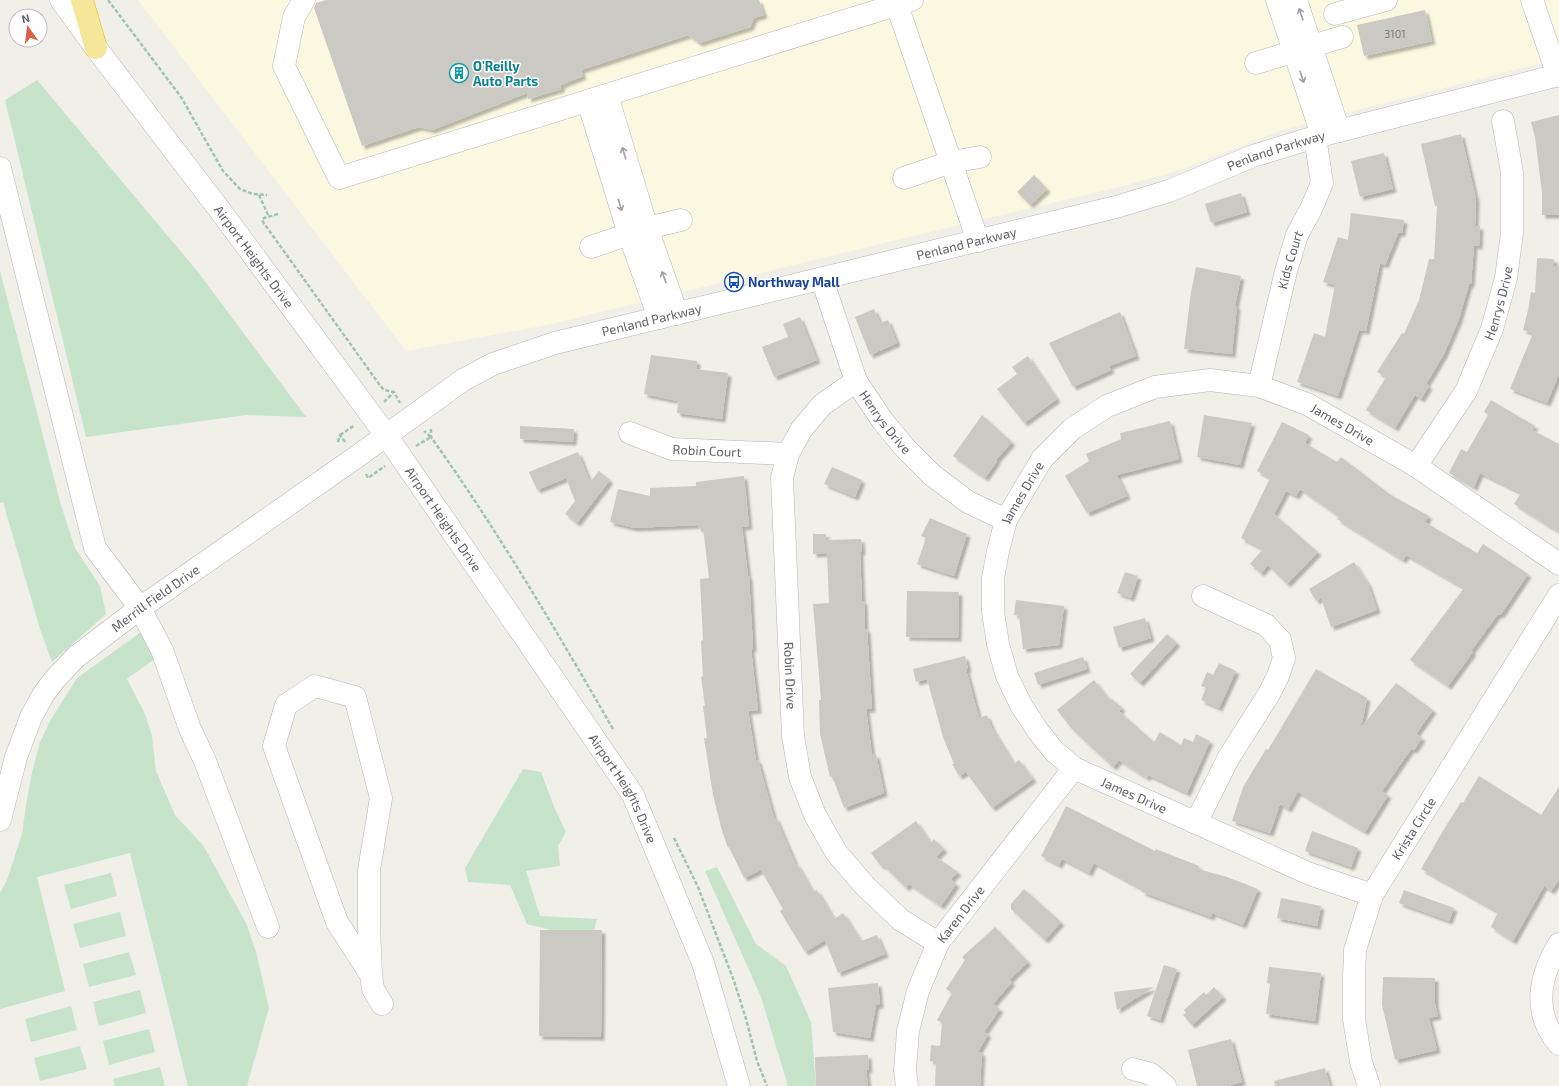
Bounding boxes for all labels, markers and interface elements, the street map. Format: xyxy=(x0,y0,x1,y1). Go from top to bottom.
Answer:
north arrow xyxy=(8,8,48,48)
one-way arrow xyxy=(1296,8,1304,20)
text: N xyxy=(20,11,31,25)
house number: 3101 xyxy=(1384,27,1406,40)
place label: O'Reilly Auto Parts xyxy=(473,58,538,89)
building icon: O'Reilly Auto Parts xyxy=(448,62,470,84)
one-way arrow xyxy=(1299,71,1307,83)
street label: Penland Parkway xyxy=(1225,127,1327,174)
one-way arrow xyxy=(620,147,627,160)
one-way arrow xyxy=(617,198,624,211)
street label: Airport Heights Drive xyxy=(211,202,297,311)
street label: Penland Parkway xyxy=(915,223,1018,263)
street label: Kids Court xyxy=(1274,227,1306,291)
street label: Henrys Drive xyxy=(1480,265,1515,342)
one-way arrow xyxy=(660,271,668,283)
bus stop icon: Northway Mall xyxy=(723,271,745,293)
place label: Northway Mall xyxy=(748,274,841,290)
street label: Penland Parkway xyxy=(600,300,703,339)
street label: Henrys Drive xyxy=(856,387,914,457)
street label: James Drive xyxy=(1308,400,1377,449)
street label: Robin Court xyxy=(672,441,742,460)
street label: James Drive xyxy=(997,458,1047,525)
street label: Airport Heights Drive xyxy=(402,464,485,575)
street label: Merrill Field Drive xyxy=(108,561,202,635)
street label: Robin Drive xyxy=(781,642,800,710)
street label: Airport Heights Drive xyxy=(585,731,660,845)
street label: James Drive xyxy=(1099,773,1169,817)
street label: Krista Circle xyxy=(1388,794,1439,863)
street label: Karen Drive xyxy=(933,882,988,946)

